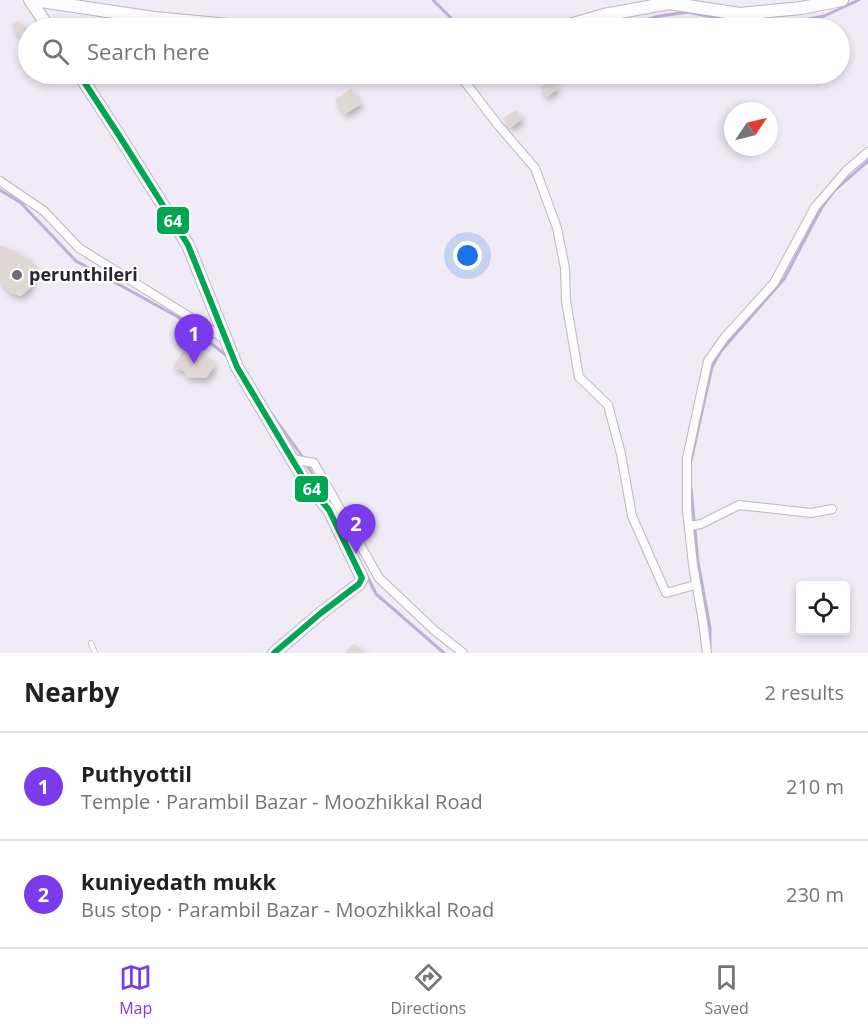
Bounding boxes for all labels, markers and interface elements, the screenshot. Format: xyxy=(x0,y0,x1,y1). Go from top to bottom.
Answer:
search box xyxy=(18,18,850,84)
icon: search xyxy=(39,35,72,68)
text: Search here xyxy=(87,36,210,66)
north arrow xyxy=(724,102,778,156)
line badge: 64 xyxy=(156,206,190,235)
text: 64 xyxy=(164,210,182,232)
your location xyxy=(453,241,482,270)
place label: perunthileri xyxy=(29,262,138,286)
marker: perunthileri xyxy=(10,268,24,282)
pin: 1 xyxy=(174,314,214,364)
line badge: 64 xyxy=(294,475,329,503)
text: 64 xyxy=(303,478,321,500)
pin: 2 xyxy=(336,504,376,554)
map controls xyxy=(796,581,850,635)
button: locate xyxy=(796,581,850,635)
text: Nearby xyxy=(24,674,119,710)
text: 2 results xyxy=(764,679,844,706)
text: Puthyottil xyxy=(81,758,192,788)
text: 1 xyxy=(38,773,49,800)
text: 210 m xyxy=(786,773,844,800)
text: Temple · Parambil Bazar - Moozhikkal Road xyxy=(81,788,483,815)
text: kuniyedath mukk xyxy=(81,866,276,896)
text: 2 xyxy=(38,881,49,908)
text: 230 m xyxy=(786,881,844,908)
text: Bus stop · Parambil Bazar - Moozhikkal Road xyxy=(81,896,494,923)
tab: Map xyxy=(119,961,152,1019)
tab: Directions xyxy=(391,961,466,1019)
tab: Saved xyxy=(704,961,749,1019)

